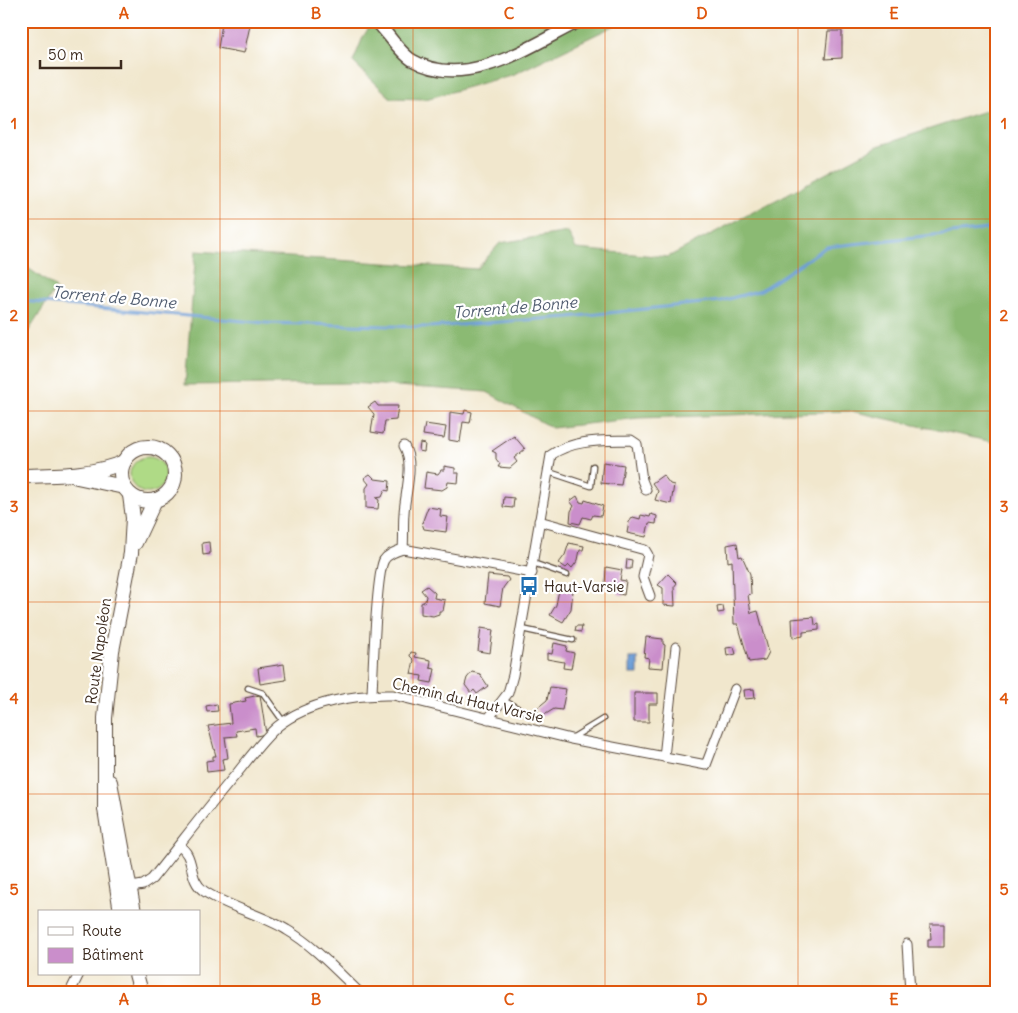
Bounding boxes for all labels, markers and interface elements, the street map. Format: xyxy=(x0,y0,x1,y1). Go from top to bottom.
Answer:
text: A xyxy=(119,3,129,23)
text: B xyxy=(311,3,322,23)
text: C xyxy=(504,3,515,23)
text: D xyxy=(696,3,708,23)
text: E xyxy=(889,3,899,23)
scale bar xyxy=(40,38,121,70)
text: 50 m xyxy=(48,45,83,64)
text: 1 xyxy=(11,113,17,133)
text: 1 xyxy=(1001,113,1007,133)
water label: Torrent de Bonne xyxy=(51,282,178,312)
water label: Torrent de Bonne xyxy=(452,292,579,322)
text: 2 xyxy=(10,305,19,325)
text: 2 xyxy=(1000,305,1009,325)
text: 3 xyxy=(9,496,19,516)
text: 3 xyxy=(999,496,1009,516)
bus stop icon: Haut-Varsie xyxy=(518,575,540,597)
place label: Haut-Varsie xyxy=(544,577,624,596)
street label: Route Napoléon xyxy=(81,596,115,706)
street label: Chemin du Haut Varsie xyxy=(390,673,546,727)
text: 4 xyxy=(9,688,19,708)
text: 4 xyxy=(999,688,1009,708)
text: 5 xyxy=(9,879,19,899)
text: 5 xyxy=(999,879,1009,899)
legend xyxy=(38,910,200,976)
text: Route xyxy=(82,921,122,940)
text: Bâtiment xyxy=(82,945,144,964)
text: A xyxy=(119,989,129,1009)
text: B xyxy=(311,989,322,1009)
text: C xyxy=(504,989,515,1009)
text: D xyxy=(696,989,708,1009)
text: E xyxy=(889,989,899,1009)

